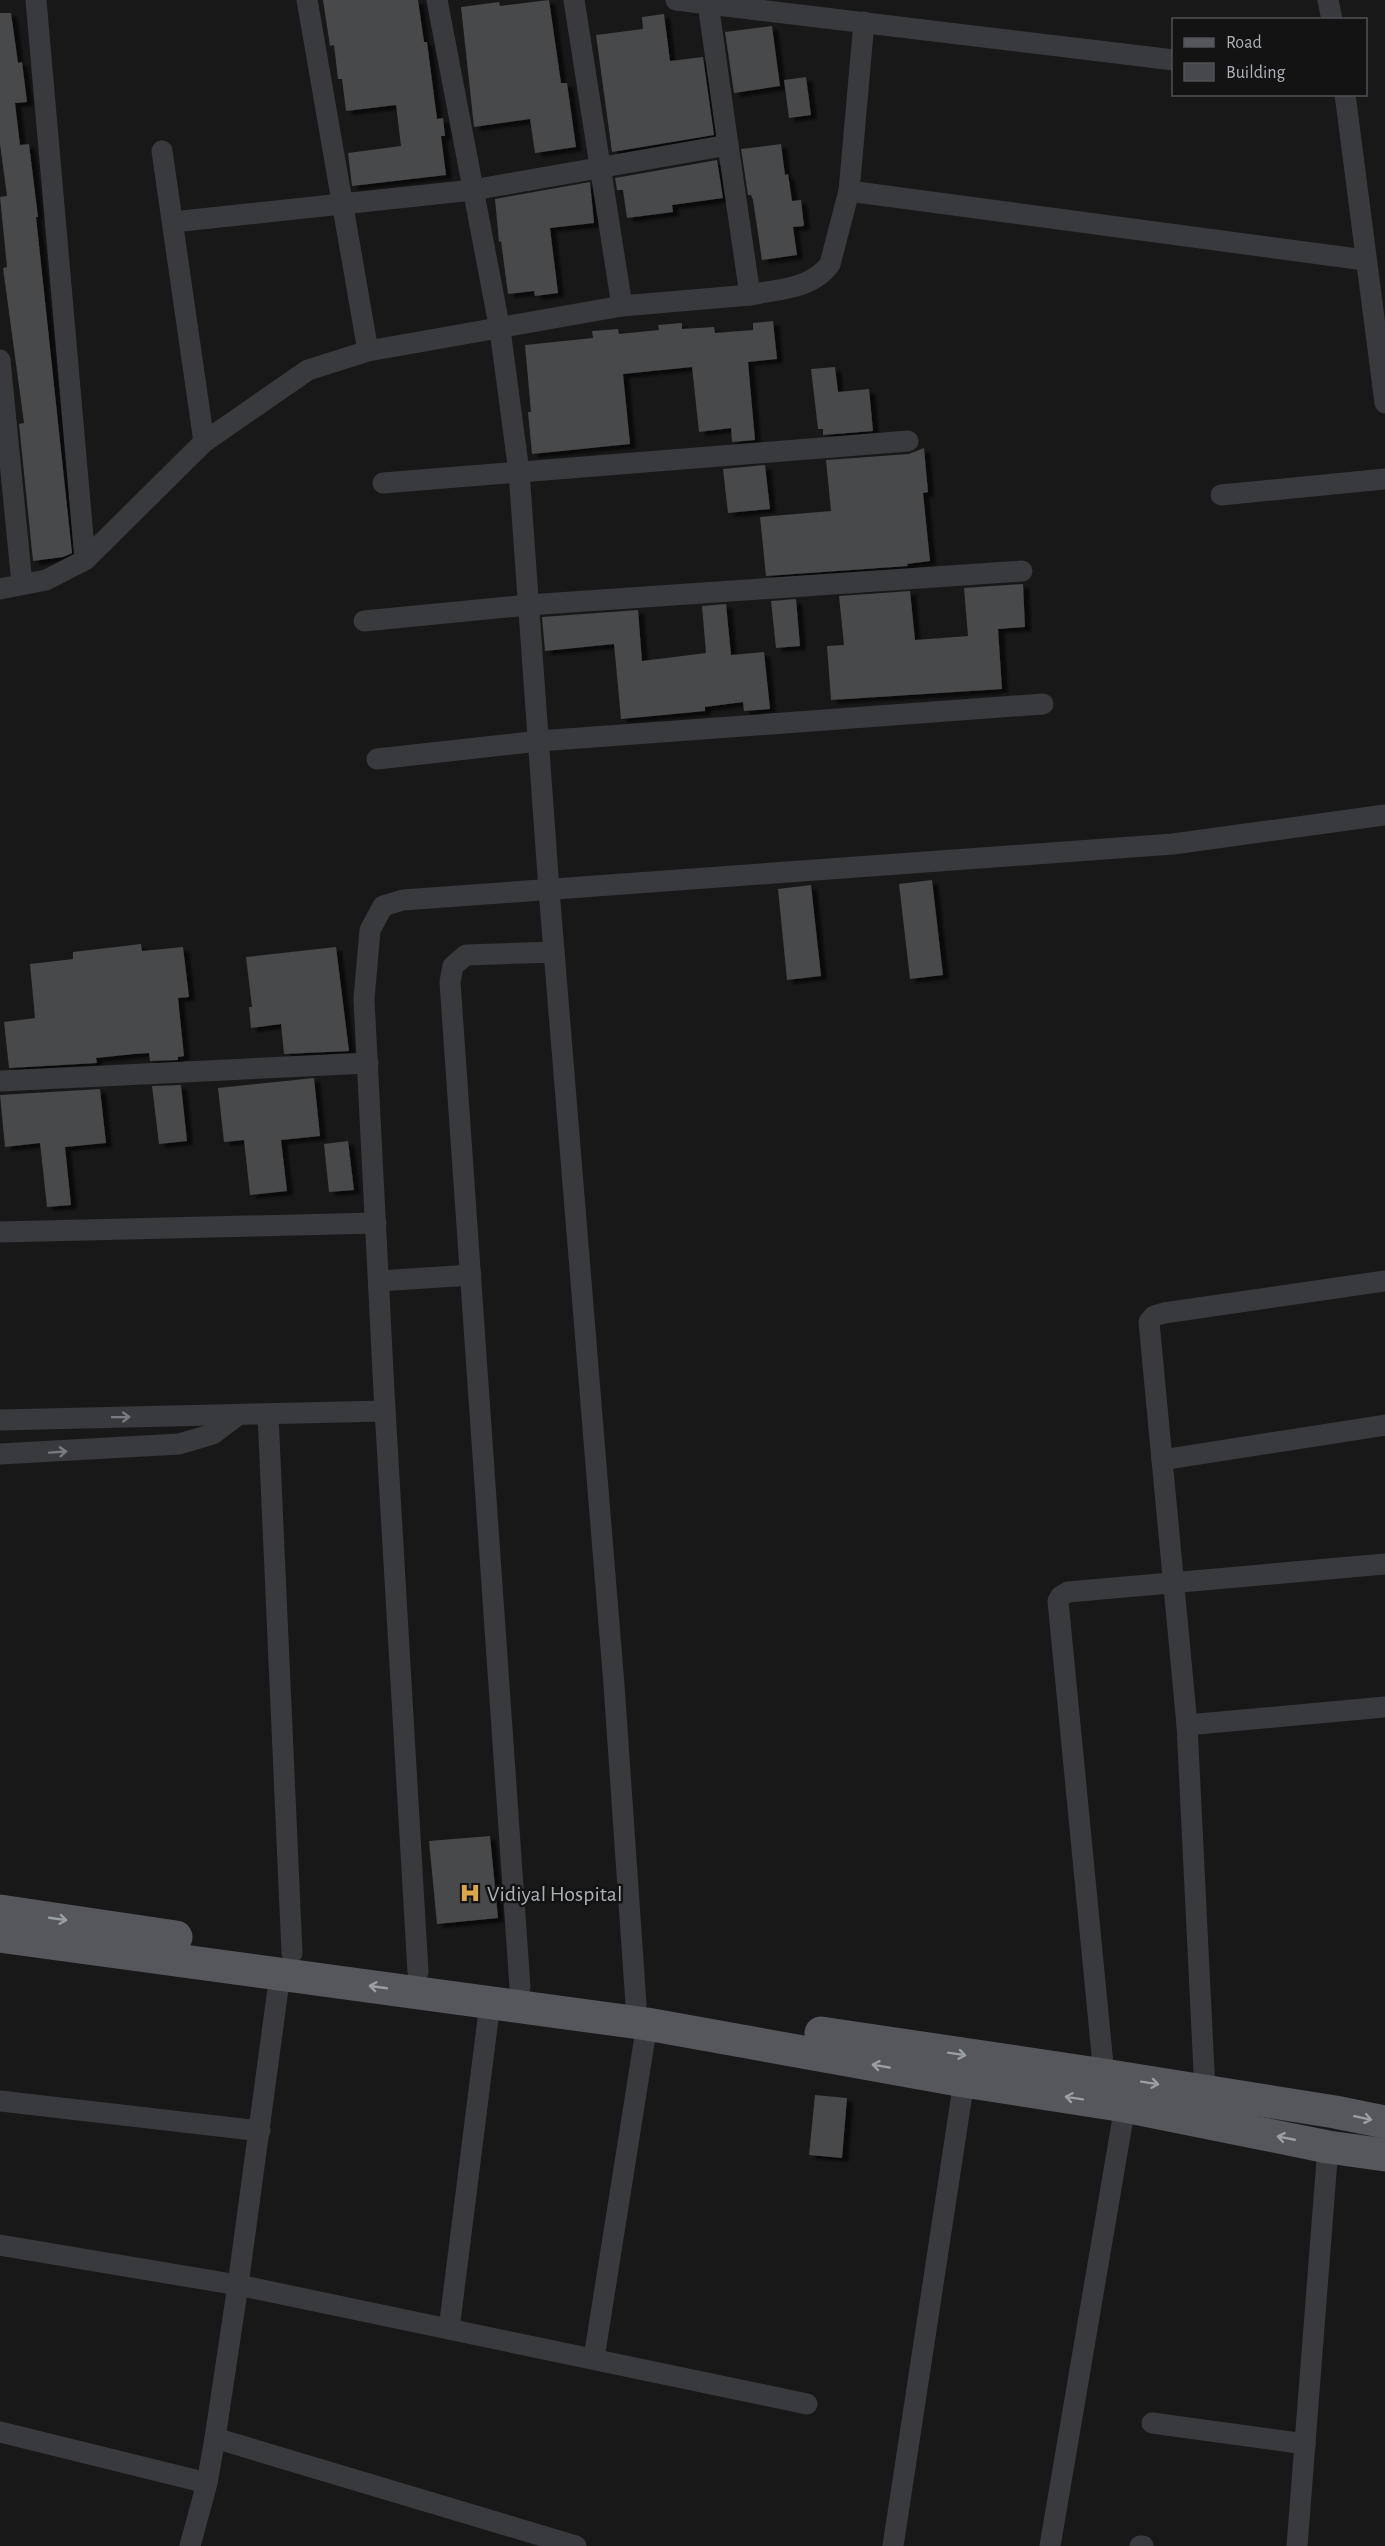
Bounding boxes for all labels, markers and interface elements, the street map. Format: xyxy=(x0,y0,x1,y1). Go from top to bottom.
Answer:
legend xyxy=(1172,18,1367,96)
text: Road xyxy=(1226,34,1262,52)
text: Building xyxy=(1226,64,1286,82)
one-way arrow xyxy=(111,1411,131,1423)
one-way arrow xyxy=(48,1446,68,1457)
hospital icon: Vidiyal Hospital xyxy=(458,1881,482,1905)
place label: Vidiyal Hospital xyxy=(487,1883,622,1905)
one-way arrow xyxy=(47,1914,67,1925)
one-way arrow xyxy=(368,1982,388,1993)
one-way arrow xyxy=(947,2048,966,2059)
one-way arrow xyxy=(872,2060,892,2071)
one-way arrow xyxy=(1139,2078,1159,2089)
one-way arrow xyxy=(1064,2092,1084,2103)
one-way arrow xyxy=(1353,2112,1372,2124)
one-way arrow xyxy=(1277,2132,1296,2143)

